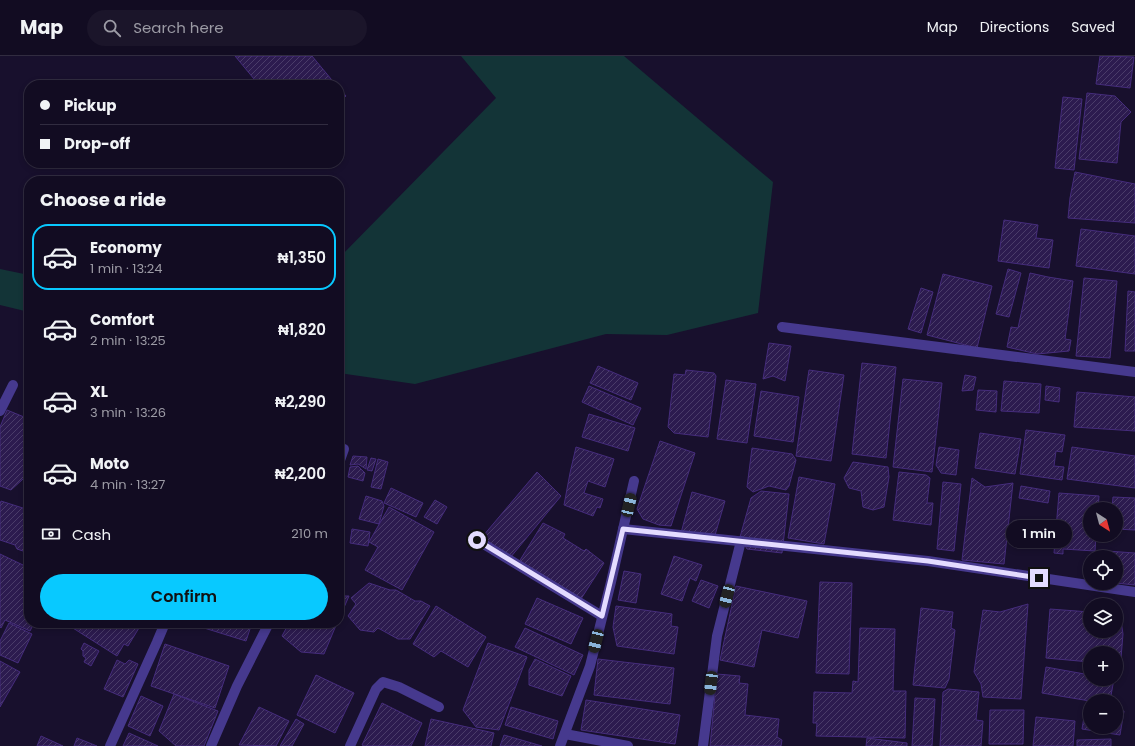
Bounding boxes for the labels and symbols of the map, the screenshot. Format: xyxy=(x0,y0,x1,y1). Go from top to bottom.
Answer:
car xyxy=(620,492,638,518)
north arrow xyxy=(1083,502,1123,542)
callout: 1 min xyxy=(1006,520,1072,548)
route start xyxy=(468,531,486,549)
route end xyxy=(1030,569,1048,587)
car xyxy=(718,583,736,609)
car xyxy=(587,628,605,654)
car xyxy=(704,670,718,696)

